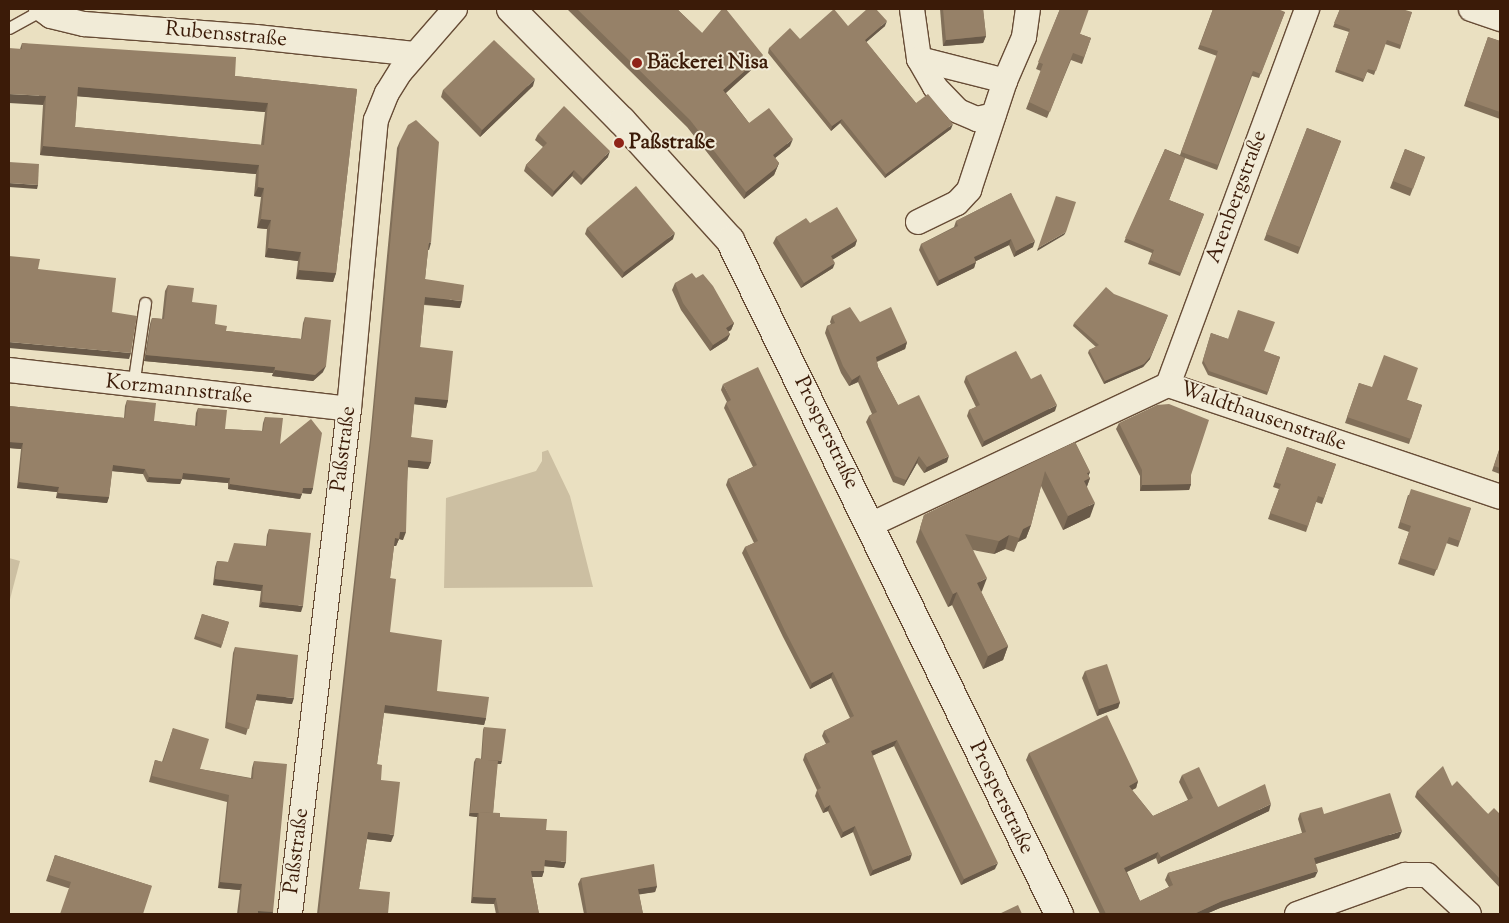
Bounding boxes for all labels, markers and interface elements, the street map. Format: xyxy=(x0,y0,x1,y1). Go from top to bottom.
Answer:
street label: Rubensstraße xyxy=(164,17,288,53)
place label: Bäckerei Nisa xyxy=(647,50,768,76)
marker: Bäckerei Nisa xyxy=(631,57,643,69)
street label: Arenbergstraße xyxy=(1201,127,1273,267)
place label: Paßstraße xyxy=(629,130,715,156)
marker: Paßstraße xyxy=(613,137,625,149)
street label: Korzmannstraße xyxy=(104,370,254,410)
street label: Prosperstraße xyxy=(788,373,864,493)
street label: Waldthausenstraße xyxy=(1176,377,1350,457)
street label: Paßstraße xyxy=(326,405,362,493)
street label: Prosperstraße xyxy=(963,738,1039,858)
street label: Paßstraße xyxy=(279,807,315,895)

